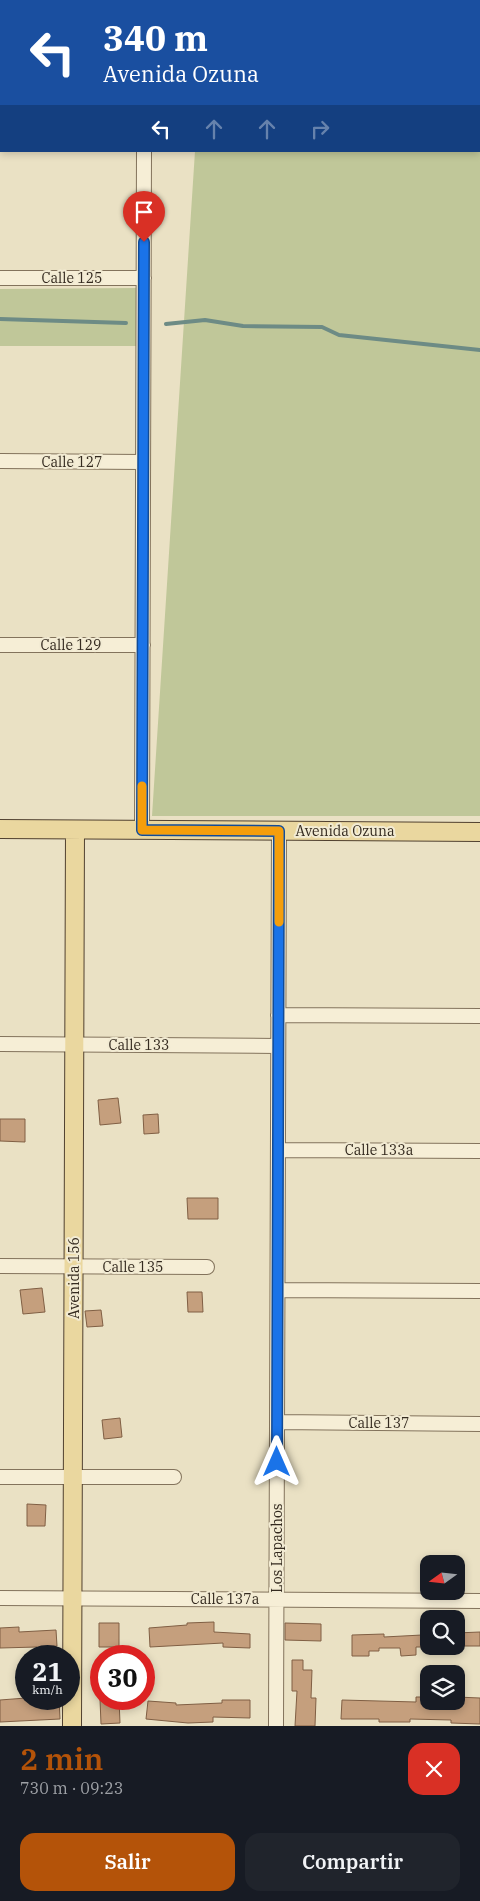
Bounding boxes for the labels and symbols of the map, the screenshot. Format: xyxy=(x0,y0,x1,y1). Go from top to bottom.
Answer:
pin xyxy=(123,191,165,242)
street label: Calle 125 xyxy=(42,269,102,287)
street label: Calle 127 xyxy=(42,453,102,471)
street label: Calle 129 xyxy=(41,636,101,654)
street label: Avenida Ozuna xyxy=(295,822,395,840)
street label: Calle 133 xyxy=(109,1036,169,1054)
street label: Calle 133a xyxy=(345,1141,414,1159)
street label: Avenida 156 xyxy=(65,1237,83,1319)
street label: Calle 135 xyxy=(103,1258,163,1276)
street label: Calle 137 xyxy=(349,1414,409,1432)
position arrow xyxy=(250,1435,302,1487)
street label: Los Lapachos xyxy=(268,1503,286,1593)
north arrow xyxy=(420,1555,465,1600)
street label: Calle 137a xyxy=(191,1590,260,1608)
speed limit sign: 30 xyxy=(90,1645,155,1710)

